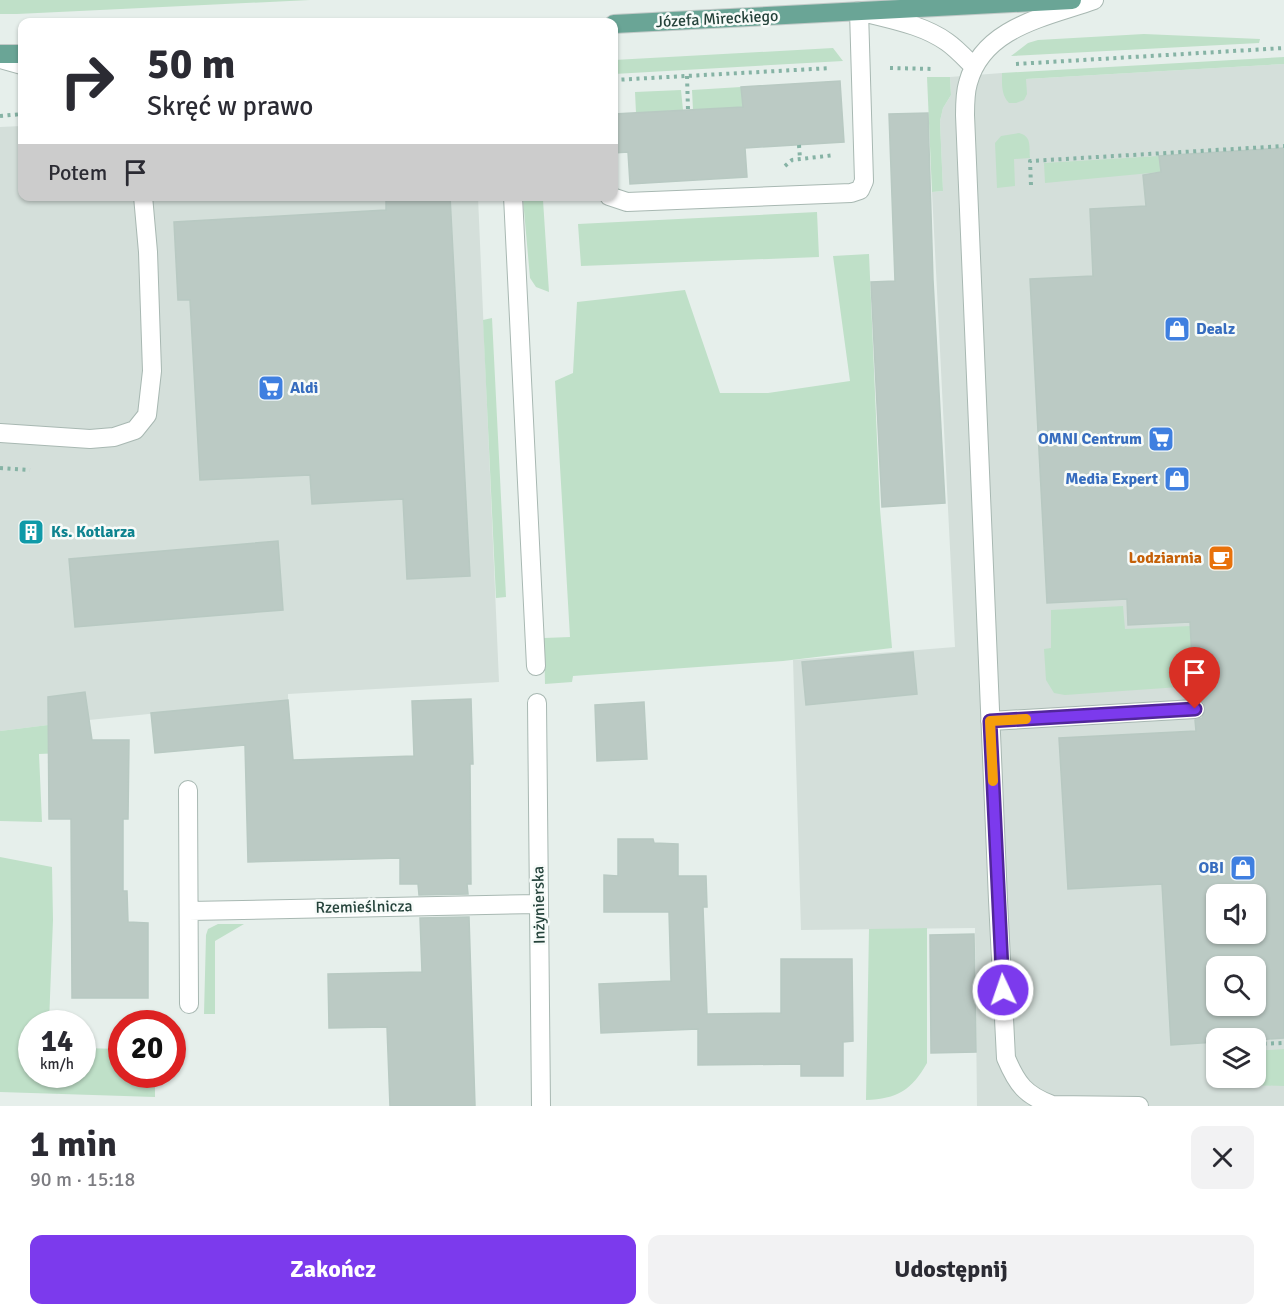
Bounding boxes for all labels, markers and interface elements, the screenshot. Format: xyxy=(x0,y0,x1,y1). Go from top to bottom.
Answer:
street label: Józefa Mireckiego xyxy=(655,6,779,32)
text: 50 m xyxy=(147,39,236,90)
icon: right xyxy=(48,42,126,120)
text: Skręć w prawo xyxy=(147,90,313,123)
icon: arrive xyxy=(119,156,152,189)
text: Potem xyxy=(48,159,107,186)
shop icon: Dealz xyxy=(1162,314,1192,344)
place label: Dealz xyxy=(1196,319,1235,339)
supermarket icon: Aldi xyxy=(256,373,286,403)
place label: Aldi xyxy=(290,378,318,398)
supermarket icon: OMNI Centrum xyxy=(1146,424,1176,454)
place label: OMNI Centrum xyxy=(1038,429,1142,449)
shop icon: Media Expert xyxy=(1162,464,1192,494)
place label: Media Expert xyxy=(1065,469,1158,489)
building icon: Ks. Kotlarza xyxy=(16,517,46,547)
place label: Ks. Kotlarza xyxy=(51,522,135,542)
cafe icon: Lodziarnia xyxy=(1206,543,1236,573)
place label: Lodziarnia xyxy=(1129,548,1202,568)
pin xyxy=(1169,647,1220,709)
icon: arrive xyxy=(1178,656,1211,689)
shop icon: OBI xyxy=(1228,853,1258,883)
place label: OBI xyxy=(1198,858,1224,878)
street label: Inżynierska xyxy=(528,866,550,944)
map controls xyxy=(1206,884,1266,1088)
button: sound xyxy=(1206,884,1266,944)
street label: Rzemieślnicza xyxy=(315,896,413,918)
button: search xyxy=(1206,956,1266,1016)
position arrow xyxy=(971,958,1035,1022)
speed limit sign: 20 xyxy=(108,1010,186,1088)
text: 14 xyxy=(41,1023,73,1060)
button: layers xyxy=(1206,1028,1266,1088)
text: km/h xyxy=(40,1055,74,1073)
text: 1 min xyxy=(30,1122,117,1167)
button: close xyxy=(1191,1126,1254,1189)
text: 90 m · 15:18 xyxy=(30,1167,135,1192)
button: Zakończ xyxy=(30,1235,636,1304)
button: Udostępnij xyxy=(648,1235,1254,1304)

